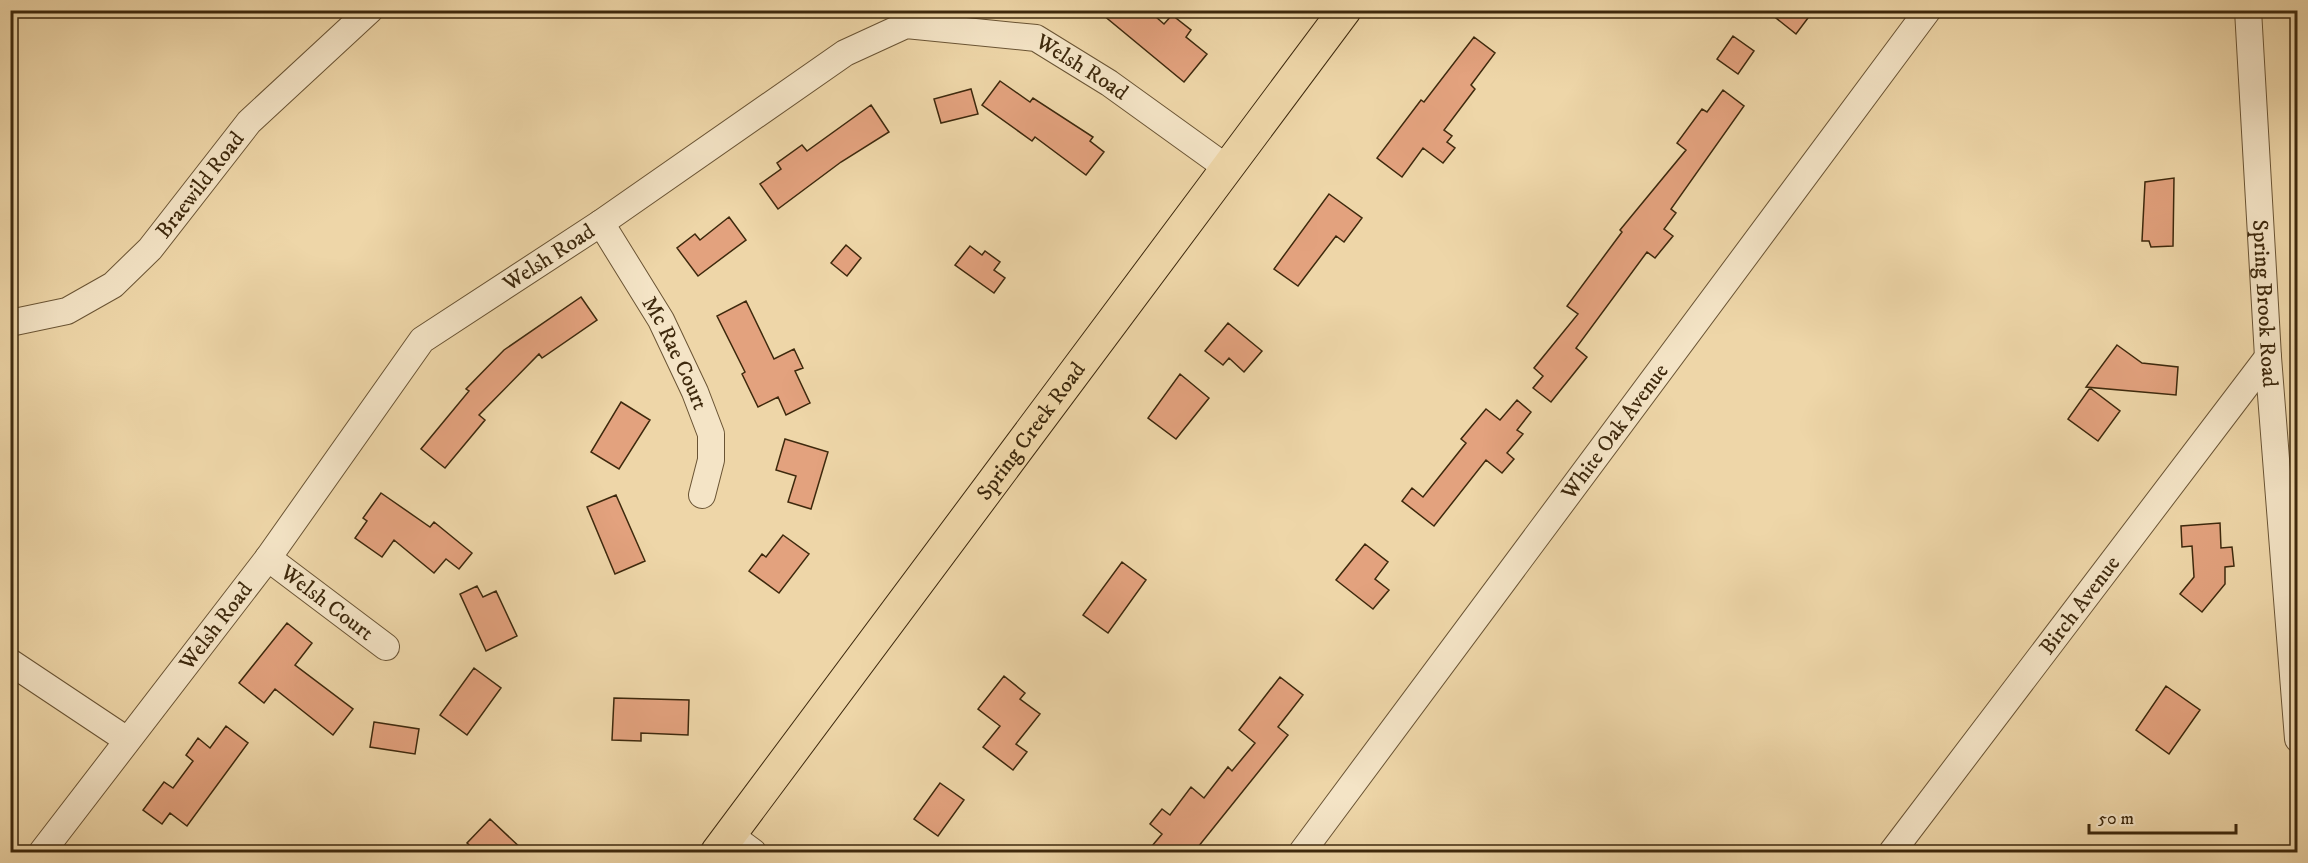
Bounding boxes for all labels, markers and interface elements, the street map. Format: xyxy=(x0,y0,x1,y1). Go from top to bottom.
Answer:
street label: Welsh Road xyxy=(1030,27,1134,106)
street label: Braewild Road xyxy=(150,126,250,244)
street label: Welsh Road xyxy=(497,217,600,298)
street label: Spring Brook Road xyxy=(2247,219,2284,388)
street label: Mc Rae Court xyxy=(636,291,714,413)
street label: Spring Creek Road xyxy=(971,357,1091,506)
street label: White Oak Avenue xyxy=(1555,358,1674,506)
street label: Birch Avenue xyxy=(2033,550,2126,660)
street label: Welsh Court xyxy=(274,558,379,646)
street label: Welsh Road xyxy=(173,577,258,676)
scale bar xyxy=(2089,797,2236,835)
text: 50 m xyxy=(2098,808,2134,830)

